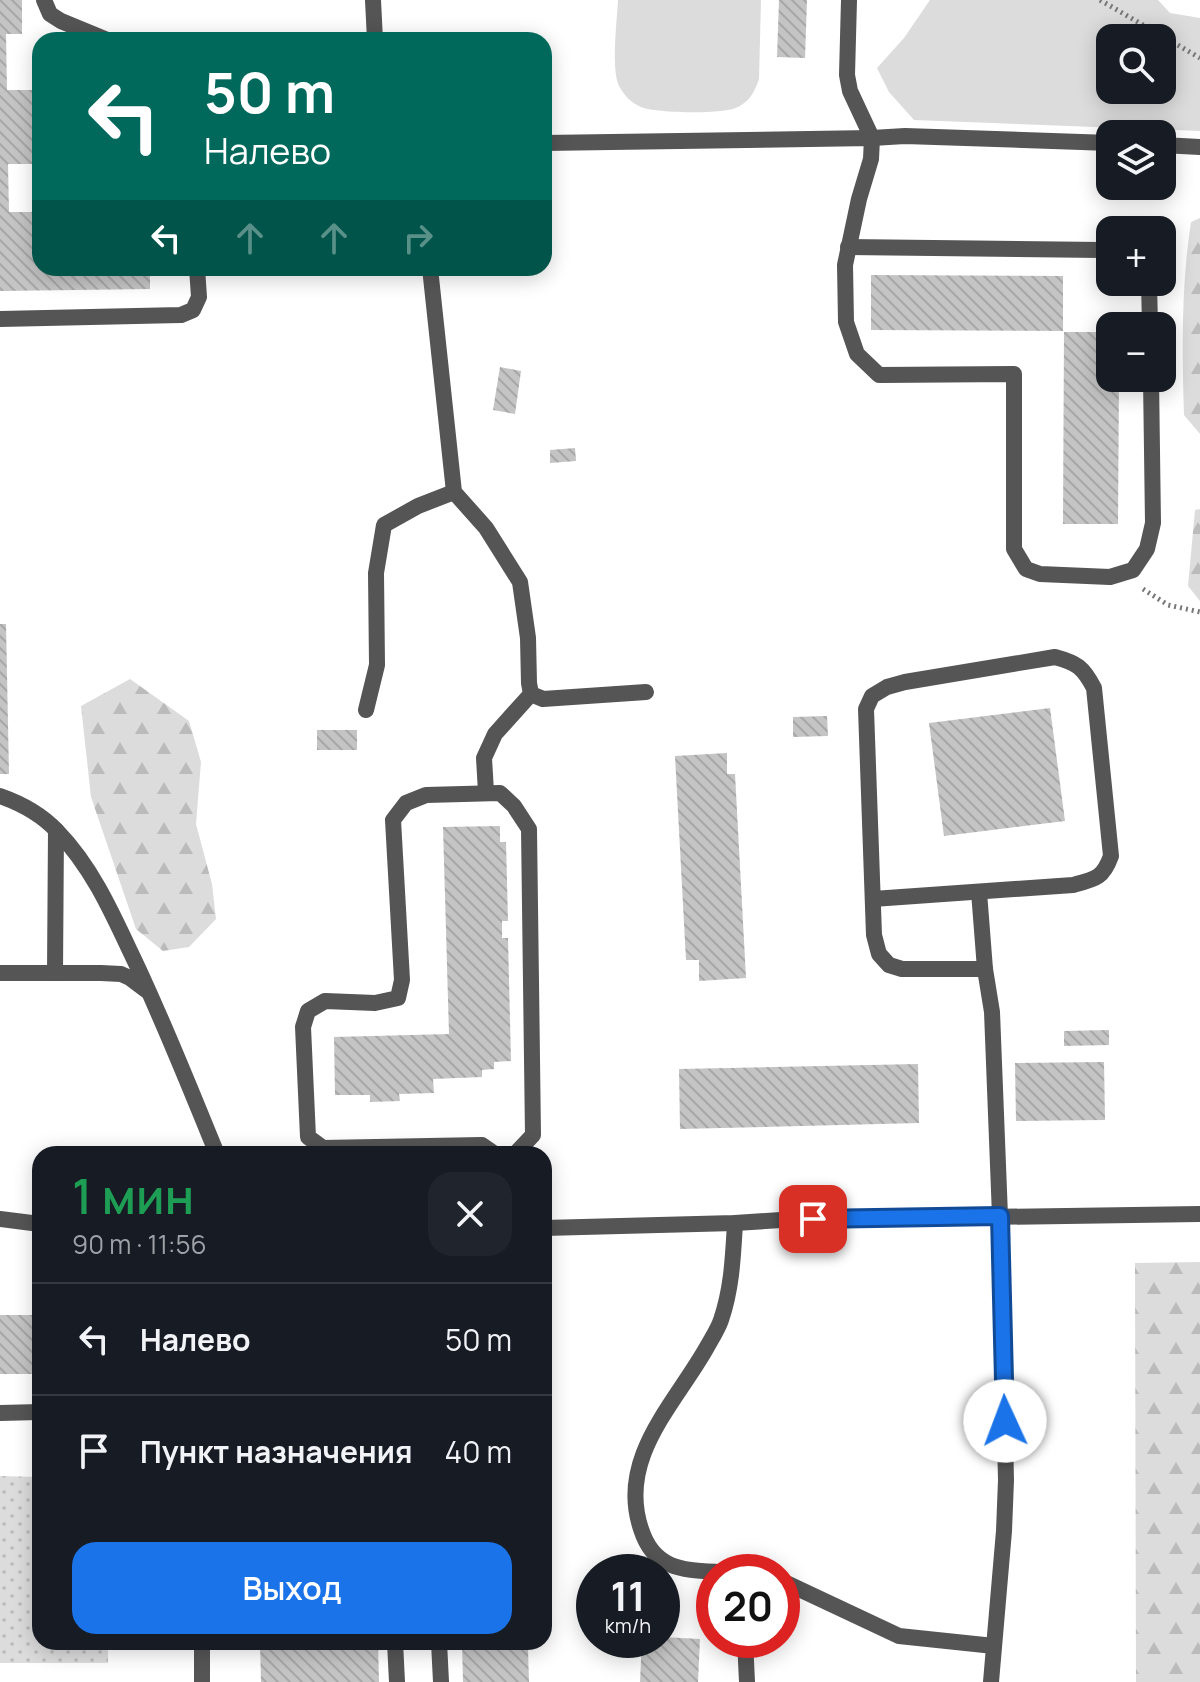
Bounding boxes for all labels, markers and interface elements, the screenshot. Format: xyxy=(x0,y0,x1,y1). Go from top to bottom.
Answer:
map controls xyxy=(1096,24,1176,392)
button: search xyxy=(1096,24,1176,104)
text: 50 m xyxy=(204,53,335,130)
icon: left xyxy=(72,64,176,168)
button: layers xyxy=(1096,120,1176,200)
text: Налево xyxy=(204,126,331,175)
icon: left xyxy=(144,216,188,260)
icon: ahead xyxy=(228,216,272,260)
icon: ahead xyxy=(312,216,356,260)
icon: right xyxy=(396,216,440,260)
button: + xyxy=(1096,216,1176,296)
button: − xyxy=(1096,312,1176,392)
text: 1 мин xyxy=(72,1163,194,1228)
button: close xyxy=(428,1172,512,1256)
pin xyxy=(779,1185,847,1253)
icon: arrive xyxy=(791,1197,835,1241)
text: 90 m · 11:56 xyxy=(72,1226,207,1262)
icon: left xyxy=(72,1317,116,1361)
text: Налево xyxy=(140,1319,250,1360)
text: 50 m xyxy=(445,1319,512,1360)
position arrow xyxy=(963,1379,1047,1463)
icon: arrive xyxy=(72,1429,116,1473)
text: Пункт назначения xyxy=(140,1431,413,1472)
text: 40 m xyxy=(445,1431,512,1472)
button: Выход xyxy=(72,1542,512,1634)
speed limit sign: 20 xyxy=(696,1554,800,1658)
text: 11 xyxy=(610,1568,646,1623)
text: km/h xyxy=(605,1612,651,1639)

